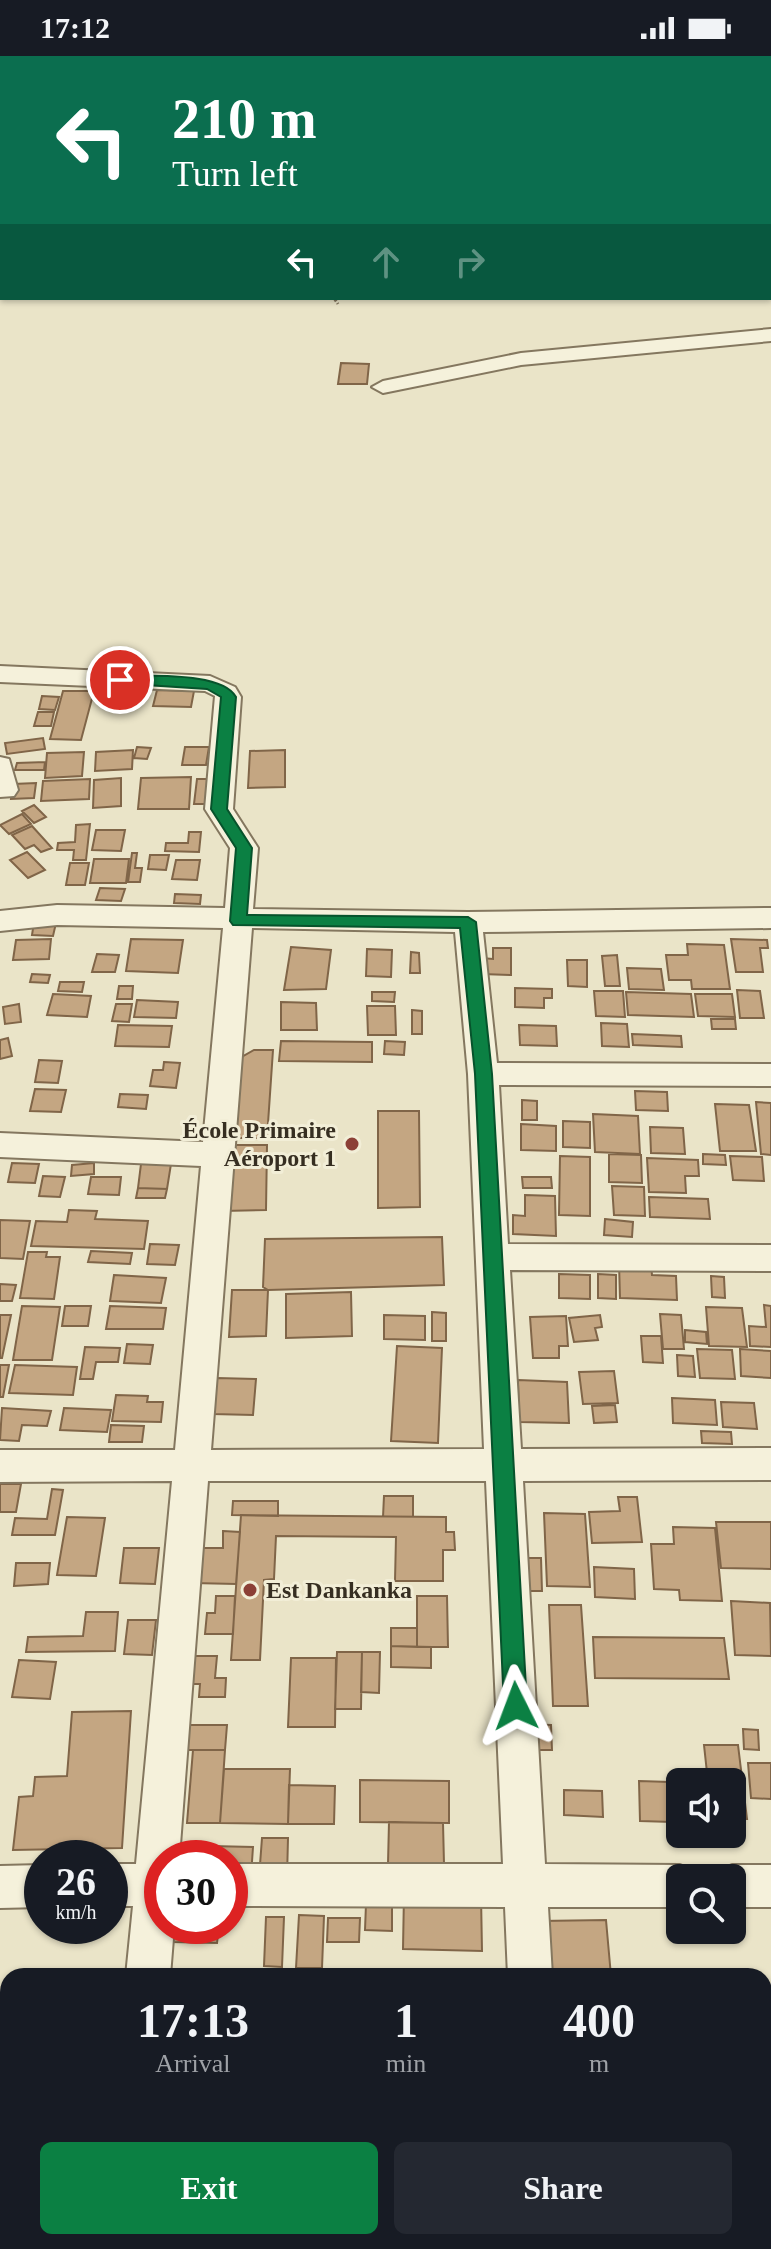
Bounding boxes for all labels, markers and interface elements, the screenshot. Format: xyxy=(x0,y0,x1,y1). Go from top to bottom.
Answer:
text: 17:12 xyxy=(40,11,110,44)
icon: left xyxy=(40,88,144,192)
text: 210 m xyxy=(172,88,317,150)
text: Turn left xyxy=(172,154,298,194)
icon: left xyxy=(280,240,324,284)
icon: ahead xyxy=(364,240,408,284)
icon: right xyxy=(448,240,492,284)
pin xyxy=(86,646,154,714)
icon: arrive xyxy=(98,658,142,702)
place label: École Primaire Aéroport 1 xyxy=(183,1117,336,1171)
marker: École Primaire Aéroport 1 xyxy=(343,1135,361,1153)
place label: Est Dankanka xyxy=(266,1577,412,1603)
marker: Est Dankanka xyxy=(241,1581,259,1599)
position arrow xyxy=(474,1664,558,1748)
map controls xyxy=(666,1768,746,1944)
button: sound xyxy=(666,1768,746,1848)
speed limit sign: 30 xyxy=(144,1840,248,1944)
text: 26 xyxy=(56,1859,96,1904)
button: search xyxy=(666,1864,746,1944)
text: km/h xyxy=(55,1901,97,1923)
text: 17:13 xyxy=(137,1994,249,2047)
text: 1 xyxy=(394,1994,418,2047)
text: 400 xyxy=(563,1994,635,2047)
text: Arrival xyxy=(155,2049,230,2078)
text: min xyxy=(386,2049,426,2078)
text: m xyxy=(589,2049,609,2078)
button: Exit xyxy=(40,2142,378,2234)
button: Share xyxy=(394,2142,732,2234)

